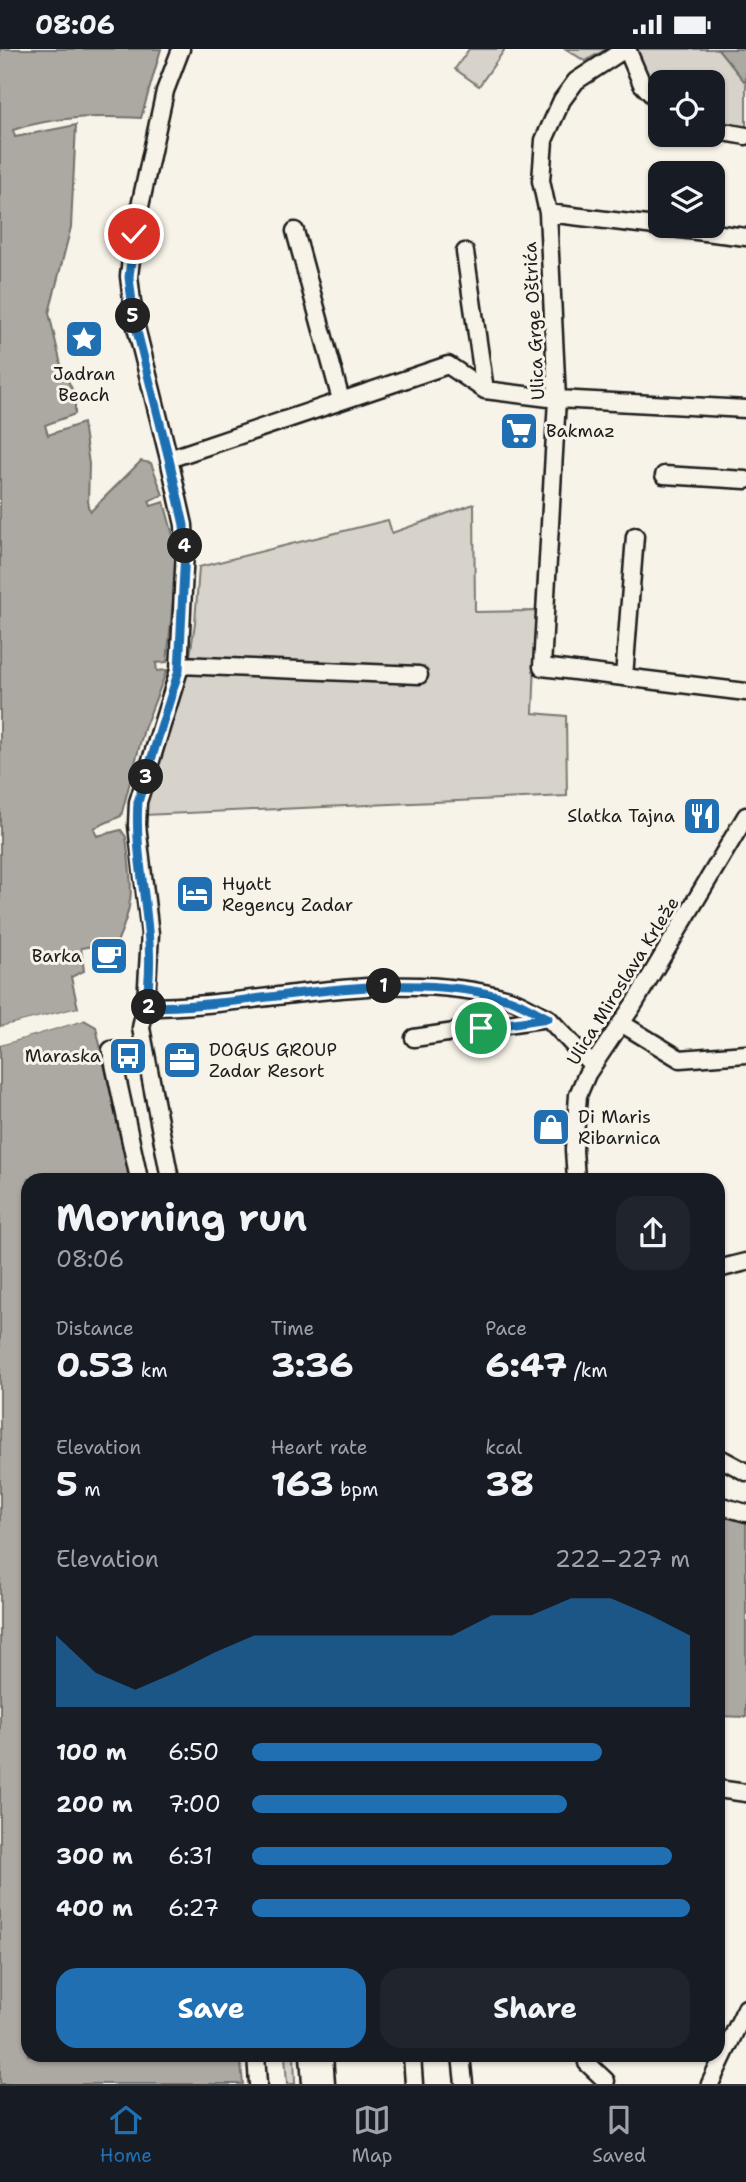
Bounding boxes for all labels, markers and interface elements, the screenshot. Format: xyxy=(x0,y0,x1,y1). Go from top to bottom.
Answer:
text: 08:06 xyxy=(35,7,115,42)
map controls xyxy=(648,70,725,238)
button: locate xyxy=(648,70,725,147)
button: layers xyxy=(648,161,725,238)
pin xyxy=(104,204,164,264)
icon: check xyxy=(115,215,153,253)
street label: Ulica Grge Oštrića xyxy=(518,241,550,401)
pin: 5 xyxy=(116,299,150,333)
text: 5 xyxy=(127,303,138,328)
place icon: Jadran Beach xyxy=(63,318,105,360)
place label: Jadran Beach xyxy=(53,362,115,407)
supermarket icon: Bakmaz xyxy=(498,410,540,452)
place label: Bakmaz xyxy=(546,419,615,443)
pin: 4 xyxy=(168,529,202,563)
text: 4 xyxy=(178,533,191,558)
pin: 3 xyxy=(128,759,164,795)
text: 3 xyxy=(139,764,152,789)
restaurant icon: Slatka Tajna xyxy=(681,795,723,837)
place label: Slatka Tajna xyxy=(567,804,675,828)
place label: Hyatt Regency Zadar xyxy=(222,872,353,917)
hotel icon: Hyatt Regency Zadar xyxy=(174,873,216,915)
street label: Ulica Miroslava Krleže xyxy=(561,892,685,1070)
cafe icon: Barka xyxy=(88,935,130,977)
place label: Barka xyxy=(32,944,82,968)
pin: 1 xyxy=(366,969,402,1003)
text: 1 xyxy=(379,973,388,998)
pin: 2 xyxy=(132,989,166,1025)
text: 2 xyxy=(142,994,155,1019)
pin xyxy=(451,998,511,1058)
icon: arrive xyxy=(462,1009,500,1047)
bus stop icon: Maraska xyxy=(107,1035,149,1077)
place label: DOGUS GROUP Zadar Resort xyxy=(209,1038,337,1083)
office icon: DOGUS GROUP Zadar Resort xyxy=(161,1039,203,1081)
place label: Maraska xyxy=(25,1044,101,1068)
place label: Di Maris Ribarnica xyxy=(578,1105,660,1150)
shop icon: Di Maris Ribarnica xyxy=(530,1106,572,1148)
text: Morning run xyxy=(56,1192,307,1243)
button: share xyxy=(616,1196,690,1270)
text: 08:06 xyxy=(56,1244,124,1274)
text: Distance xyxy=(56,1316,134,1341)
text: Time xyxy=(271,1316,314,1341)
text: Pace xyxy=(485,1316,527,1341)
text: 0.53 xyxy=(56,1341,134,1388)
text: 3:36 xyxy=(271,1341,354,1388)
text: 6:47 xyxy=(485,1341,567,1388)
text: km xyxy=(134,1358,168,1383)
text: /km xyxy=(567,1358,608,1383)
text: Elevation xyxy=(56,1435,141,1460)
text: Heart rate xyxy=(271,1435,367,1460)
text: kcal xyxy=(485,1435,522,1460)
text: 5 xyxy=(56,1460,78,1507)
text: 163 xyxy=(271,1460,334,1507)
text: 38 xyxy=(485,1460,534,1507)
text: m xyxy=(78,1477,101,1502)
text: bpm xyxy=(334,1477,378,1502)
text: Elevation xyxy=(56,1544,159,1574)
text: 222–227 m xyxy=(555,1544,690,1574)
text: 100 m xyxy=(56,1737,127,1767)
text: 6:50 xyxy=(168,1737,219,1767)
text: 200 m xyxy=(56,1789,133,1819)
text: 7:00 xyxy=(168,1789,221,1819)
text: 300 m xyxy=(56,1841,133,1871)
text: 6:31 xyxy=(168,1841,213,1871)
text: 400 m xyxy=(56,1893,133,1923)
text: 6:27 xyxy=(168,1893,219,1923)
button: Save xyxy=(56,1968,366,2048)
button: Share xyxy=(380,1968,690,2048)
tab: Home xyxy=(100,2101,152,2168)
tab: Map xyxy=(352,2101,392,2168)
tab: Saved xyxy=(592,2101,646,2168)

